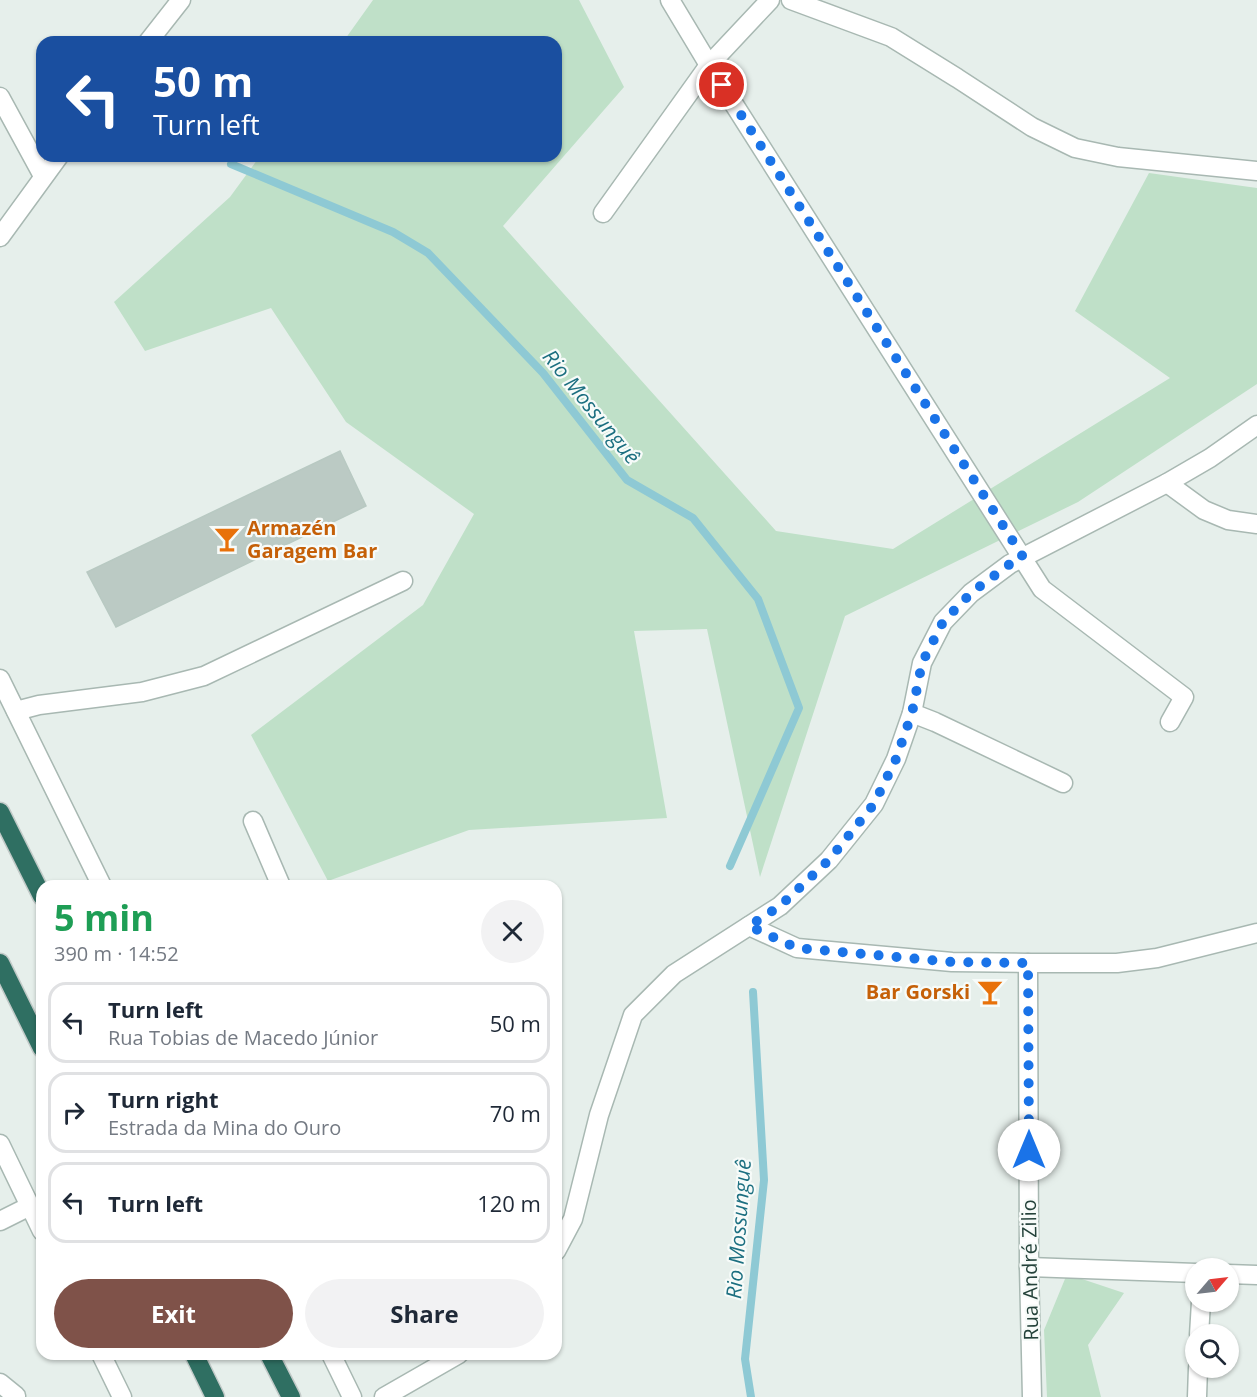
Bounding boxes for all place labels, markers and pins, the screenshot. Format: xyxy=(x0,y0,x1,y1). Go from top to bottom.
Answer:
pin xyxy=(696,59,747,110)
place label: Armazén Garagem Bar xyxy=(247,514,377,564)
bar icon: Armazén Garagem Bar xyxy=(212,524,242,554)
bar icon: Bar Gorski xyxy=(975,977,1005,1007)
place label: Bar Gorski xyxy=(866,978,970,1005)

